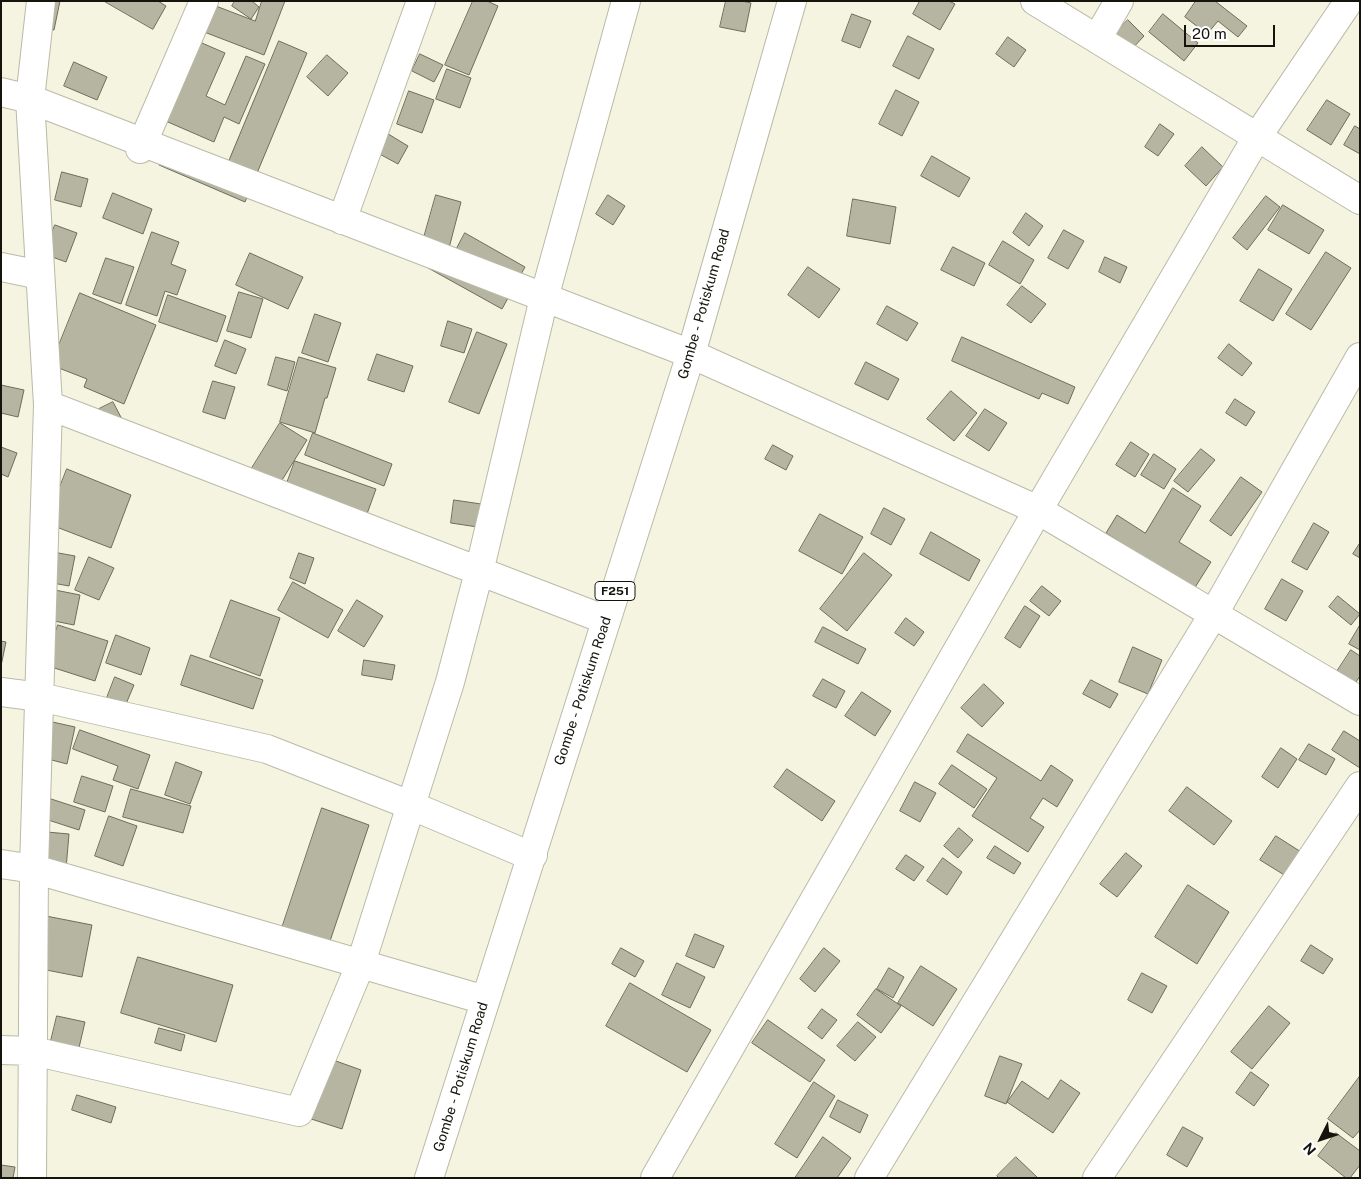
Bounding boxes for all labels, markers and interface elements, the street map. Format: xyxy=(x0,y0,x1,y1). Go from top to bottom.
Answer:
scale bar xyxy=(1186,15,1277,47)
text: 20 m xyxy=(1192,25,1227,42)
street label: Gombe - Potiskum Road xyxy=(674,227,734,381)
road number: F251 xyxy=(595,582,635,600)
street label: Gombe - Potiskum Road xyxy=(551,614,615,768)
street label: Gombe - Potiskum Road xyxy=(430,1000,492,1154)
north arrow xyxy=(1296,1114,1346,1164)
text: N xyxy=(1300,1139,1319,1158)

